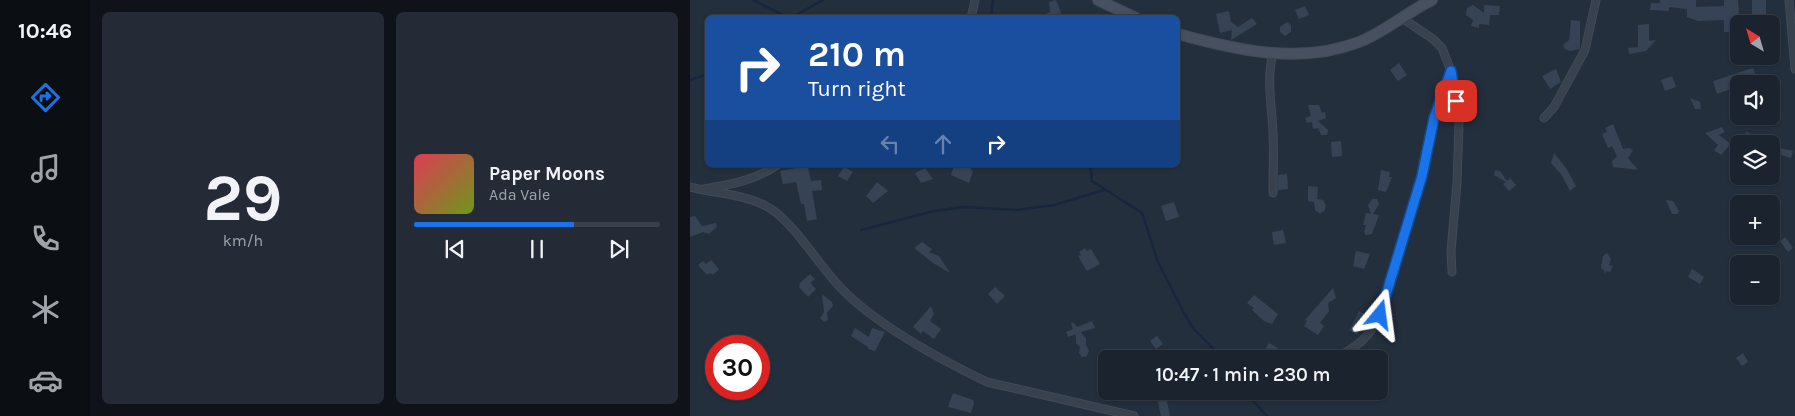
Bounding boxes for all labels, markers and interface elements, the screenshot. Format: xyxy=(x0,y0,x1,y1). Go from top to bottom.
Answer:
north arrow xyxy=(1730,15,1780,65)
map controls xyxy=(1730,15,1780,305)
text: 10:46 xyxy=(18,18,72,44)
text: 210 m xyxy=(808,34,906,75)
icon: right xyxy=(725,35,790,100)
button: sound xyxy=(1730,75,1780,125)
text: Turn right xyxy=(808,76,906,102)
icon: directions xyxy=(28,80,63,115)
pin xyxy=(1435,80,1477,122)
icon: arrive xyxy=(1442,87,1470,115)
icon: left xyxy=(876,130,904,158)
icon: ahead xyxy=(929,130,957,158)
icon: right xyxy=(982,130,1010,158)
button: layers xyxy=(1730,135,1780,185)
icon: music xyxy=(28,151,63,186)
text: 29 xyxy=(204,160,282,236)
text: Paper Moons xyxy=(489,163,605,185)
text: Ada Vale xyxy=(489,185,550,204)
button: + xyxy=(1730,195,1780,245)
icon: phone xyxy=(28,221,63,256)
text: km/h xyxy=(223,231,263,250)
icon: previous xyxy=(441,235,469,263)
icon: pause xyxy=(523,235,551,263)
icon: next xyxy=(605,235,633,263)
button: − xyxy=(1730,255,1780,305)
position arrow xyxy=(1353,288,1405,340)
icon: climate xyxy=(28,292,63,327)
speed limit sign: 30 xyxy=(705,335,770,400)
icon: car xyxy=(28,363,63,398)
text: 10:47 · 1 min · 230 m xyxy=(1155,364,1331,386)

